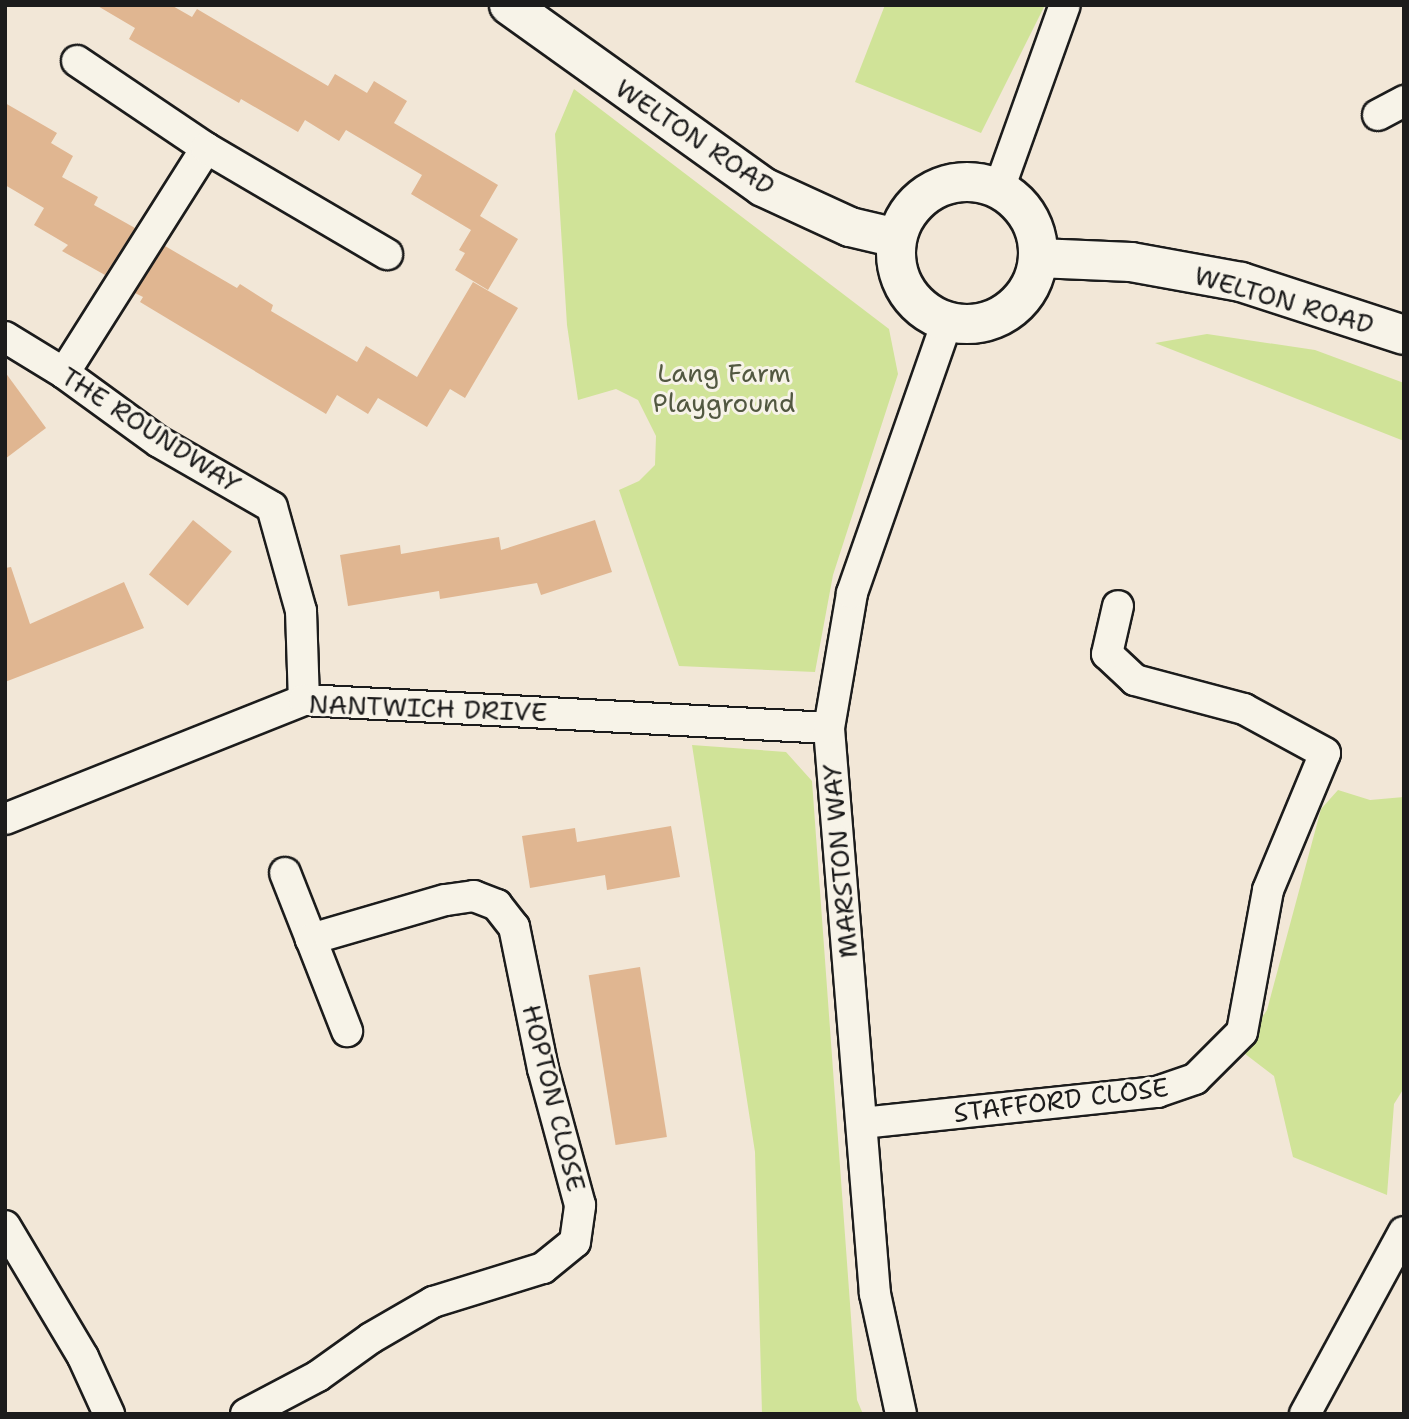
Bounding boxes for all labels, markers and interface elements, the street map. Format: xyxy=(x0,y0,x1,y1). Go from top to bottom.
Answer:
street label: WELTON ROAD xyxy=(610,72,780,202)
street label: WELTON ROAD xyxy=(1191,259,1377,341)
park label: Lang Farm Playground xyxy=(653,357,795,418)
street label: THE ROUNDWAY xyxy=(55,360,247,500)
street label: NANTWICH DRIVE xyxy=(308,688,548,728)
street label: MARSTON WAY xyxy=(816,763,864,959)
street label: HOPTON CLOSE xyxy=(516,1001,592,1195)
street label: STAFFORD CLOSE xyxy=(952,1071,1170,1129)

